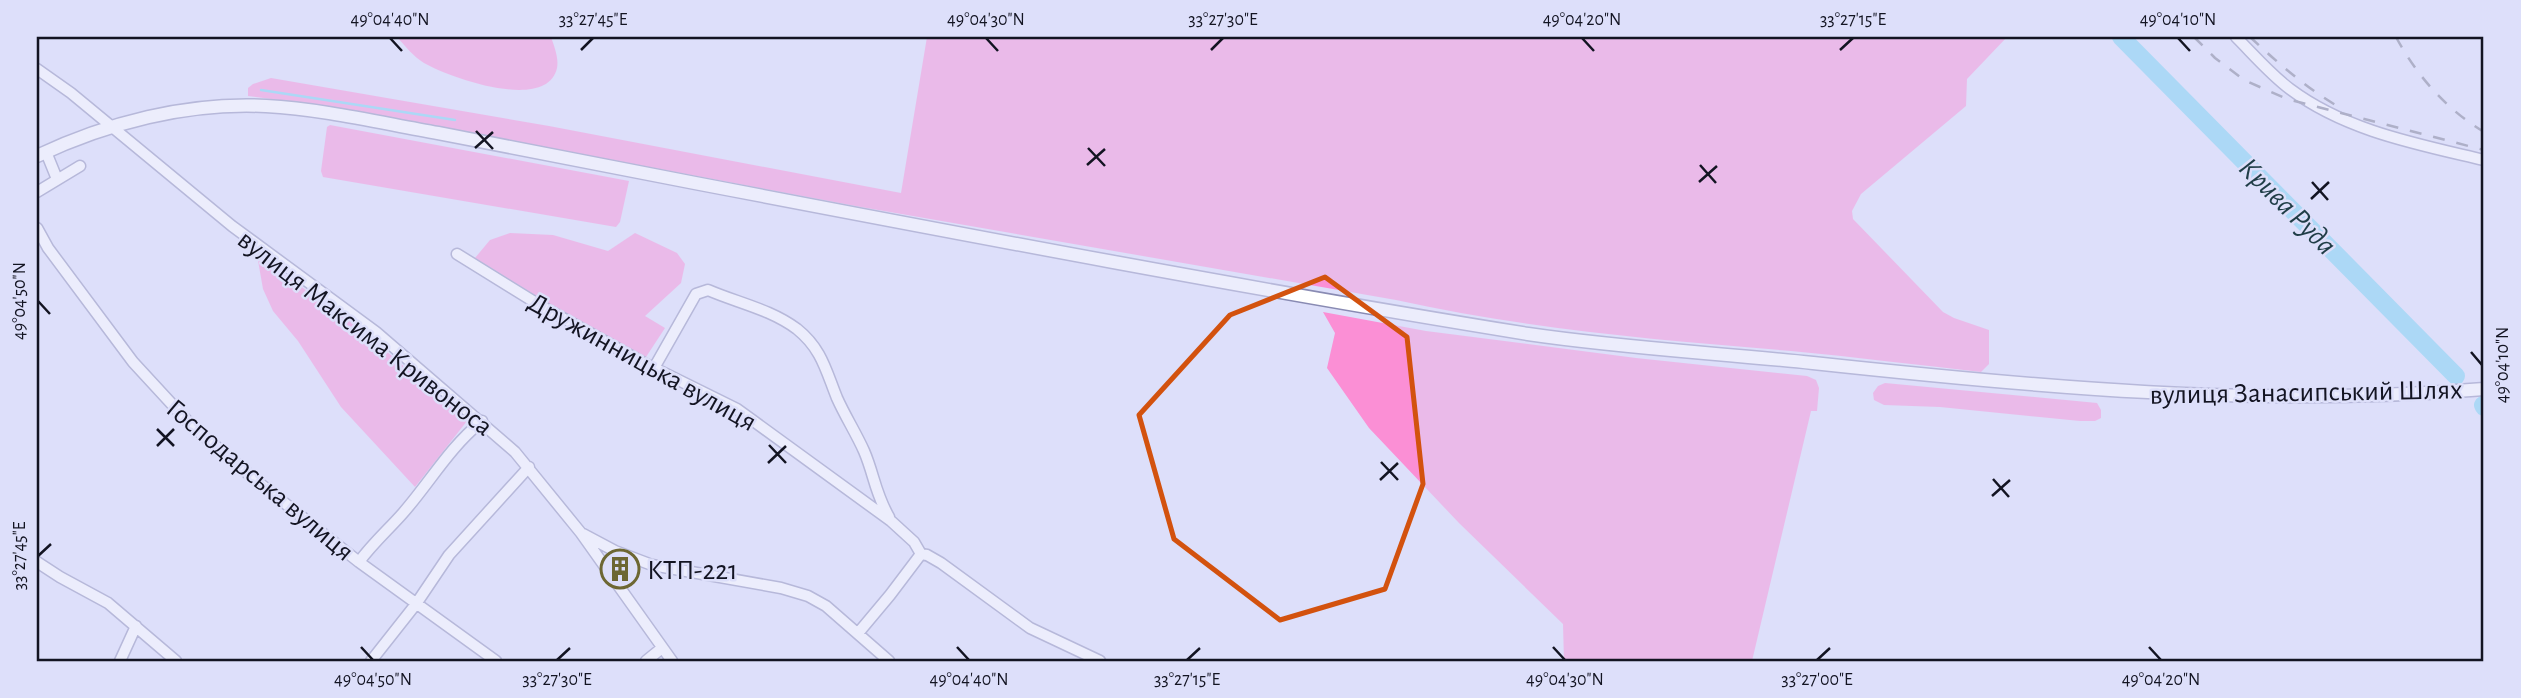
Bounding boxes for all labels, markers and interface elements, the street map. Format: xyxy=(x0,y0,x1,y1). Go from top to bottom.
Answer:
text: 49°04'40"N xyxy=(350,11,430,29)
text: 33°27'45"E xyxy=(559,11,628,29)
text: 49°04'30"N xyxy=(947,11,1025,29)
text: 33°27'30"E xyxy=(1188,11,1258,29)
text: 49°04'20"N xyxy=(1543,11,1621,29)
text: 33°27'15"E xyxy=(1820,11,1886,29)
text: 49°04'10"N xyxy=(2140,11,2216,29)
water label: Крива Руда xyxy=(2233,152,2342,261)
street label: вулиця Максима Кривоноса xyxy=(232,226,498,442)
text: 49°04'50"N xyxy=(11,262,29,340)
street label: Дружинницька вулиця xyxy=(523,288,761,437)
text: 49°04'10"N xyxy=(2494,327,2512,403)
street label: вулиця Занасипський Шлях xyxy=(2149,376,2463,410)
street label: Господарська вулиця xyxy=(161,394,359,567)
text: 33°27'45"E xyxy=(11,521,29,590)
building icon: КТП-221 xyxy=(599,548,641,590)
place label: КТП-221 xyxy=(647,557,738,585)
text: 49°04'50"N xyxy=(334,671,412,689)
text: 33°27'30"E xyxy=(522,671,592,689)
text: 49°04'40"N xyxy=(929,671,1009,689)
text: 33°27'15"E xyxy=(1154,671,1220,689)
text: 49°04'30"N xyxy=(1526,671,1604,689)
text: 33°27'00"E xyxy=(1781,671,1853,689)
text: 49°04'20"N xyxy=(2122,671,2200,689)

